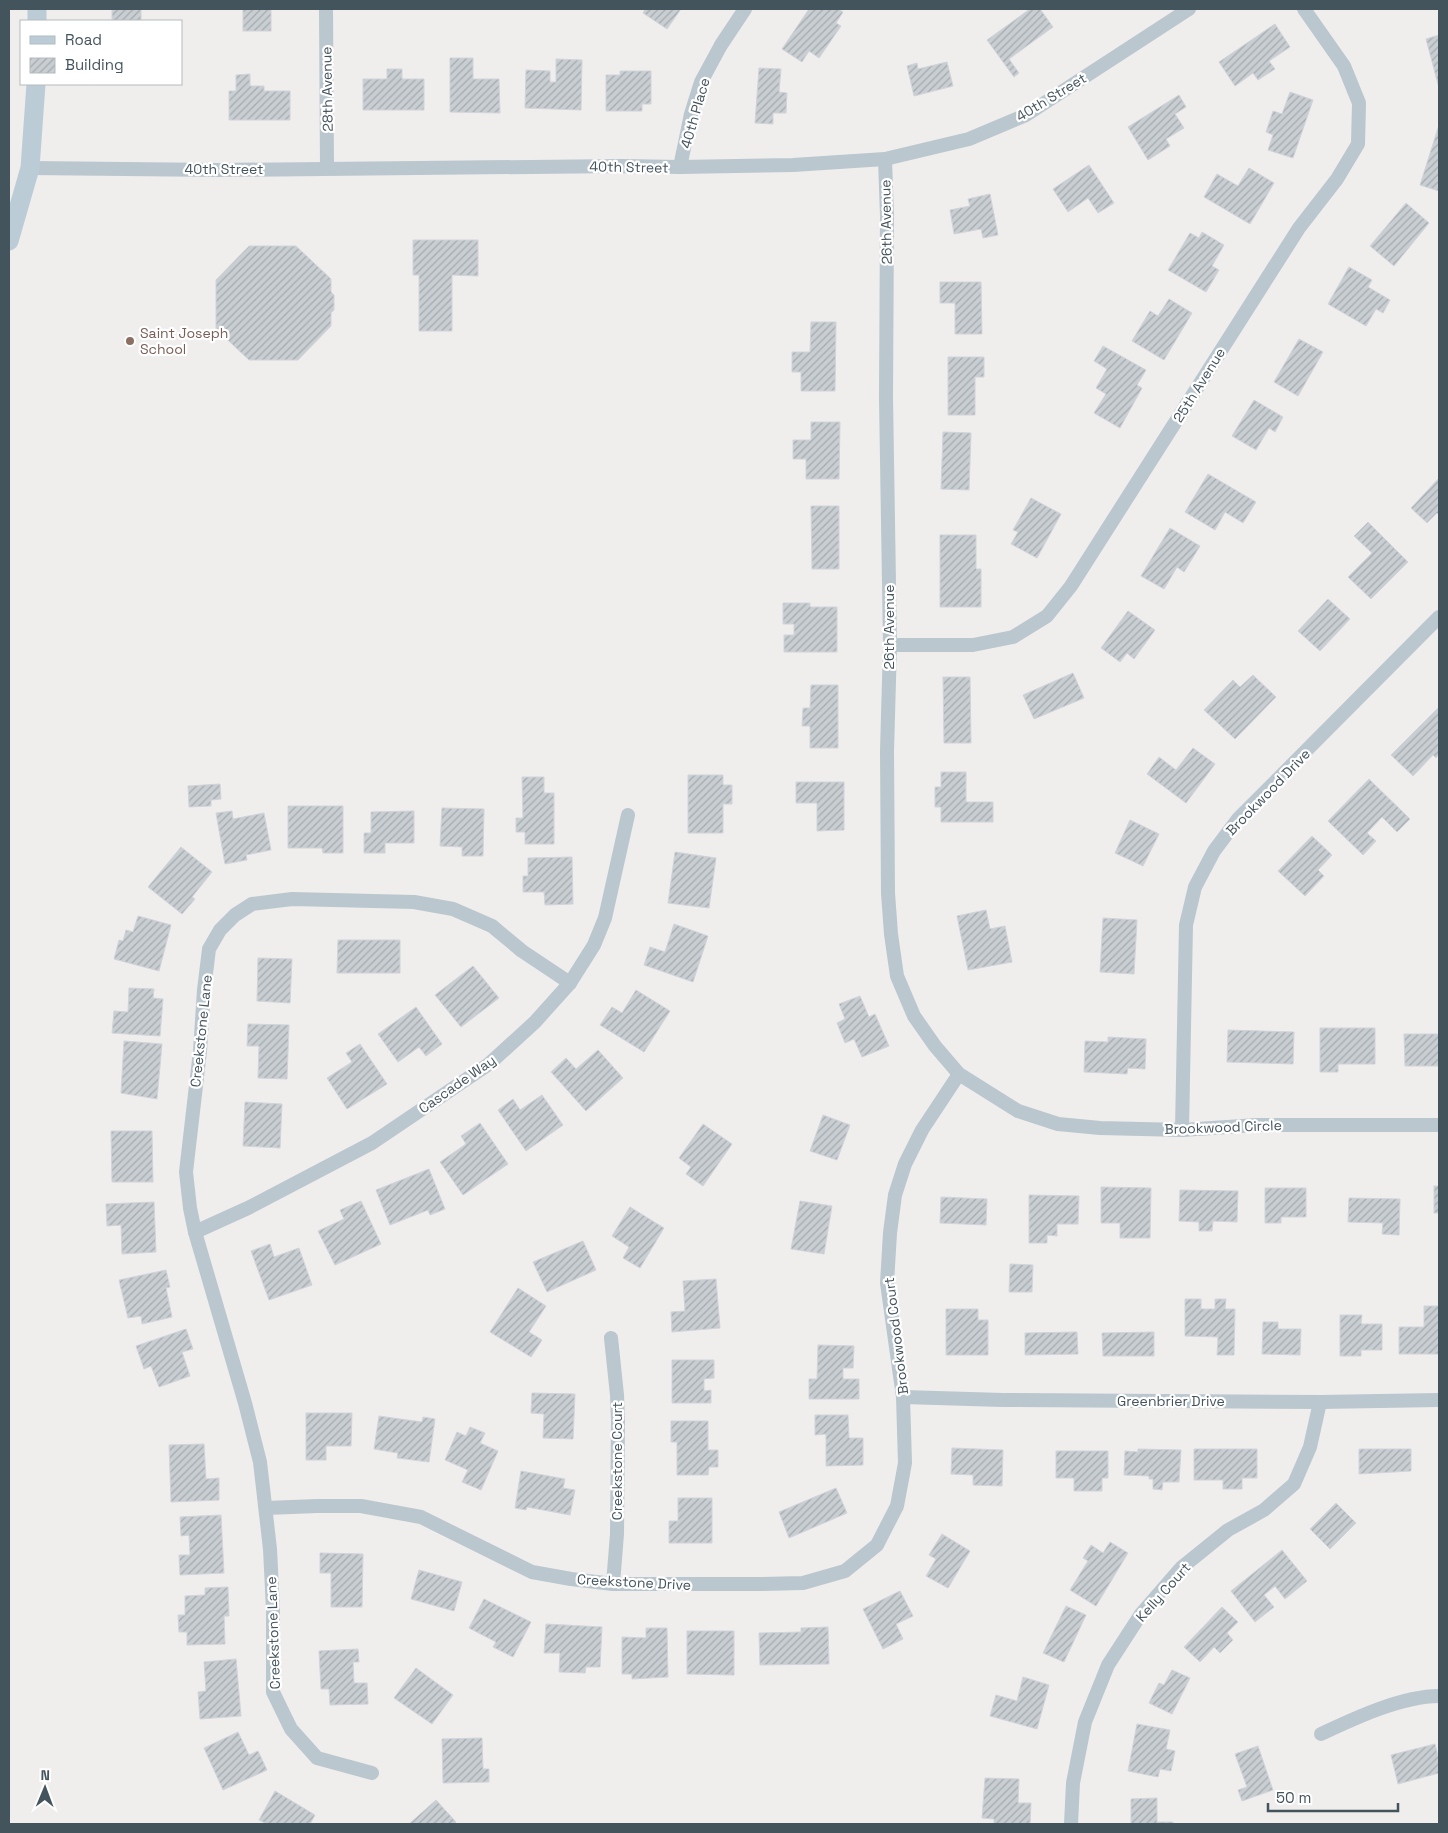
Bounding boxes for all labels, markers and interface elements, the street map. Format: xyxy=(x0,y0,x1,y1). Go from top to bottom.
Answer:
legend xyxy=(20,20,182,85)
text: Road xyxy=(65,30,102,49)
street label: 28th Avenue xyxy=(317,46,337,132)
text: Building xyxy=(65,55,124,74)
street label: 40th Street xyxy=(1012,69,1090,125)
street label: 40th Place xyxy=(676,76,714,150)
street label: 40th Street xyxy=(589,157,669,177)
street label: 40th Street xyxy=(184,160,264,178)
street label: 26th Avenue xyxy=(876,179,896,265)
place label: Saint Joseph School xyxy=(140,324,228,358)
marker: Saint Joseph School xyxy=(124,335,136,347)
street label: 25th Avenue xyxy=(1169,344,1229,426)
street label: 26th Avenue xyxy=(880,585,898,669)
street label: Brookwood Drive xyxy=(1222,745,1314,839)
street label: Creekstone Lane xyxy=(186,974,216,1088)
street label: Cascade Way xyxy=(415,1051,499,1117)
street label: Brookwood Circle xyxy=(1164,1116,1282,1138)
street label: Brookwood Court xyxy=(880,1276,912,1396)
street label: Greenbrier Drive xyxy=(1117,1392,1225,1410)
street label: Creekstone Court xyxy=(608,1402,626,1520)
street label: Kelly Court xyxy=(1132,1559,1194,1625)
street label: Creekstone Drive xyxy=(577,1570,691,1594)
street label: Creekstone Lane xyxy=(262,1576,284,1690)
north arrow xyxy=(20,1763,70,1813)
text: N xyxy=(40,1766,50,1784)
scale bar xyxy=(1268,1780,1398,1812)
text: 50 m xyxy=(1276,1788,1311,1807)

